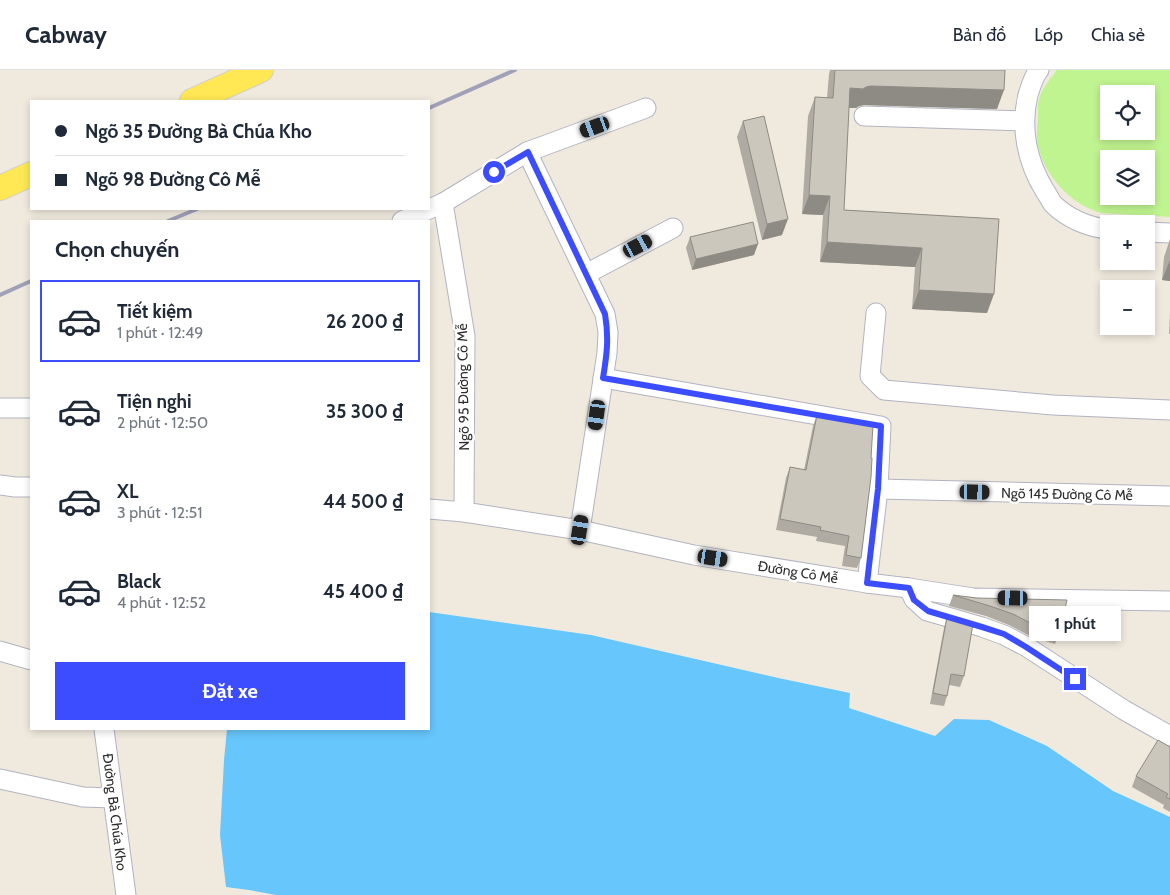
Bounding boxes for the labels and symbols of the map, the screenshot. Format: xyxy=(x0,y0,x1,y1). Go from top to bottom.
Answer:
car xyxy=(578,115,611,139)
route start xyxy=(483,161,505,183)
car xyxy=(621,232,654,260)
street label: Ngõ 95 Đường Cô Mễ xyxy=(453,323,473,451)
car xyxy=(587,399,606,431)
car xyxy=(959,484,990,500)
street label: Ngõ 145 Đường Cô Mễ xyxy=(1001,484,1133,504)
car xyxy=(570,514,589,546)
car xyxy=(697,548,728,568)
street label: Đường Cô Mễ xyxy=(757,557,839,587)
car xyxy=(997,590,1028,606)
callout: 1 phút xyxy=(1029,606,1121,642)
route end xyxy=(1064,668,1086,690)
street label: Đường Bà Chúa Kho xyxy=(99,752,131,872)

